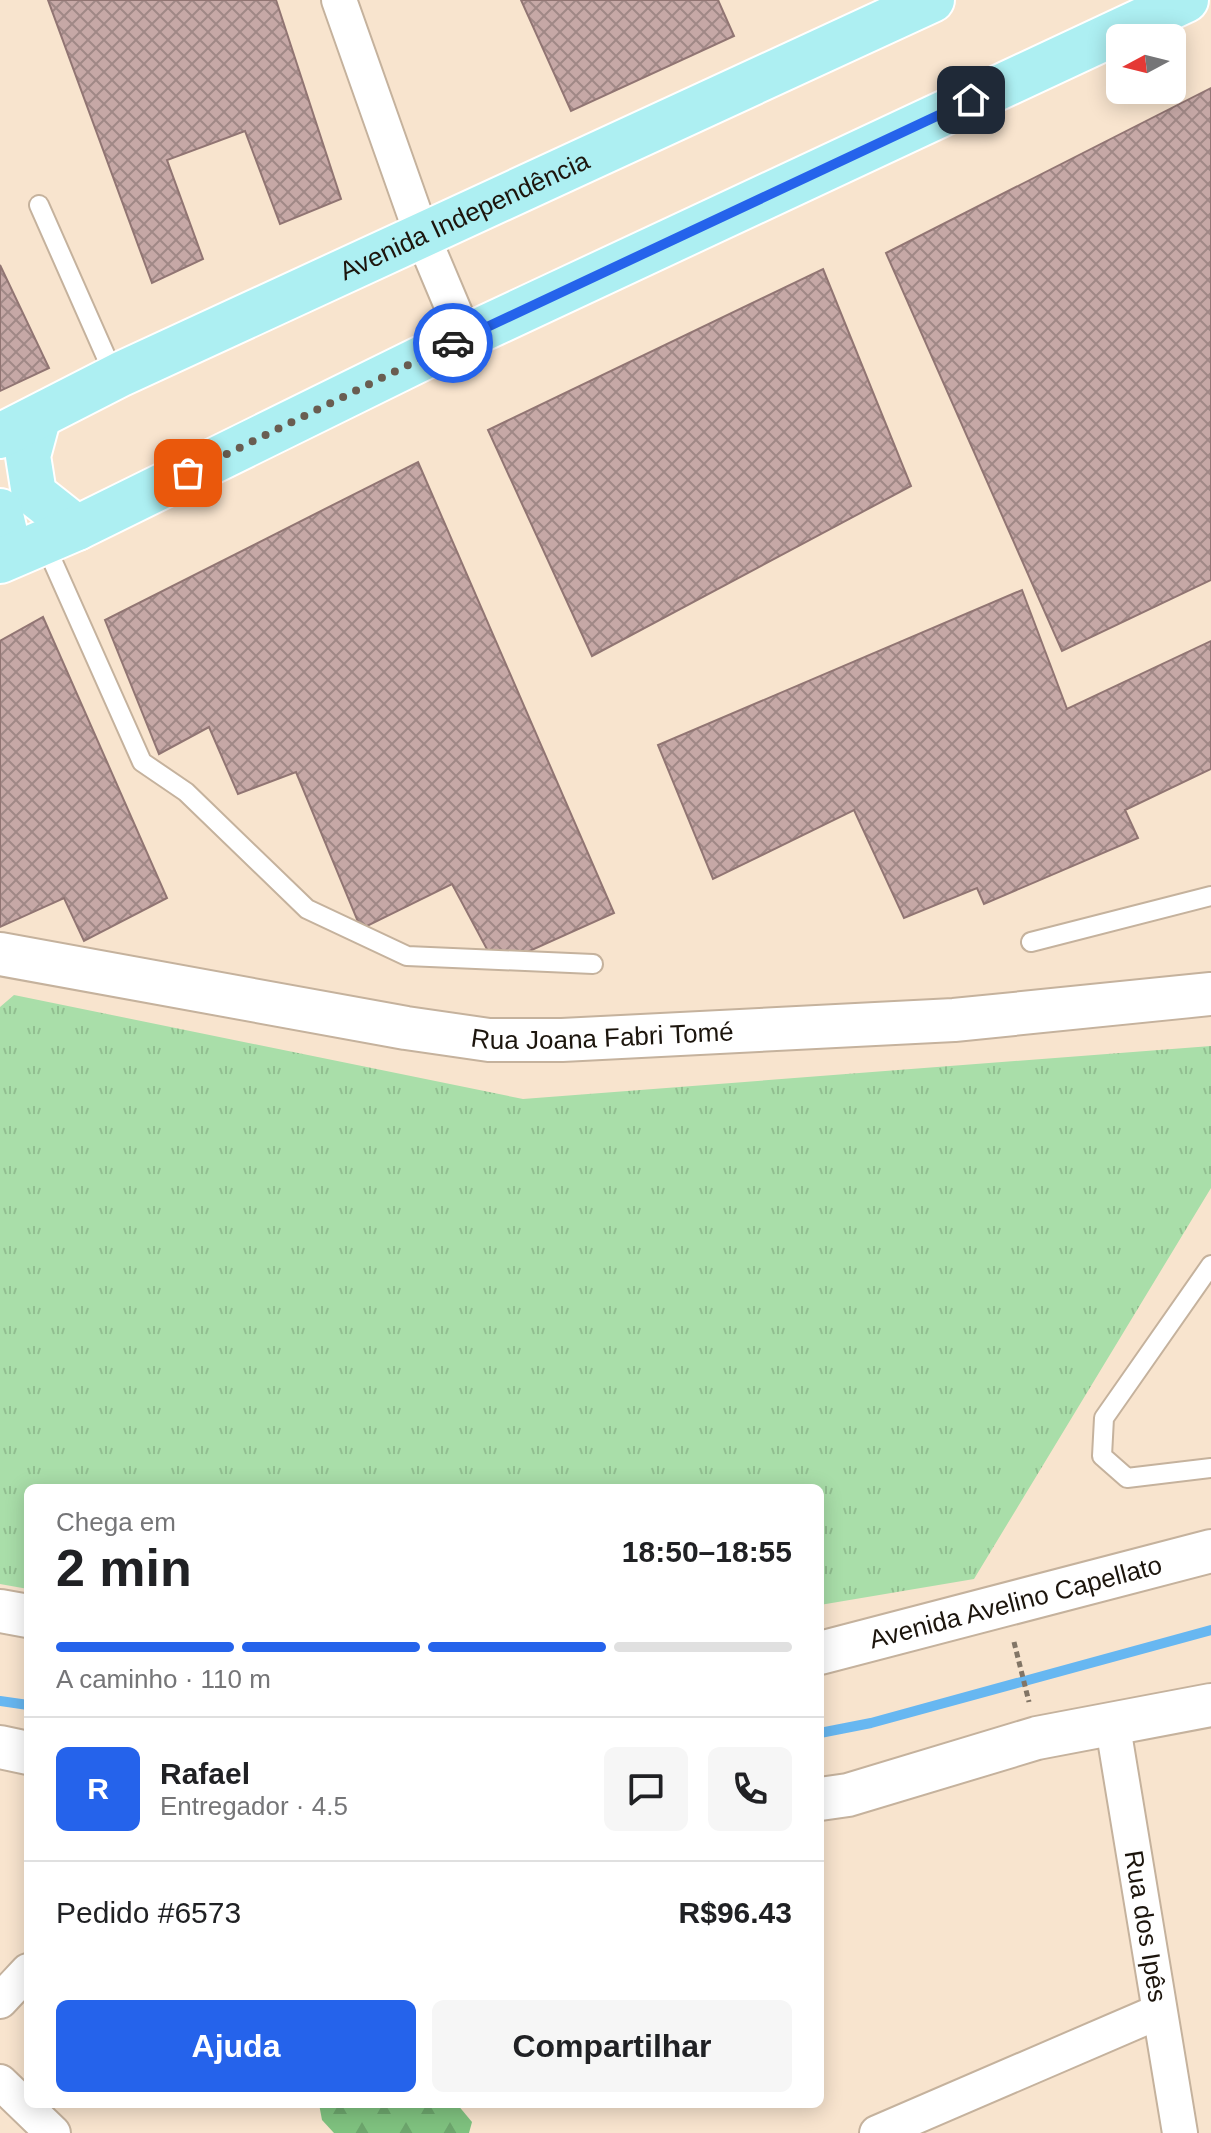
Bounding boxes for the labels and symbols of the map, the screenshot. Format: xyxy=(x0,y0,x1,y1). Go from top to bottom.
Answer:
north arrow xyxy=(1106,24,1186,104)
pin xyxy=(937,66,1005,134)
street label: Avenida Independência xyxy=(335,145,594,286)
courier xyxy=(413,303,493,383)
pin xyxy=(154,439,222,507)
street label: Rua Joana Fabri Tomé xyxy=(469,1016,734,1055)
street label: Avenida Avelino Capellato xyxy=(866,1549,1165,1655)
street label: Rua dos Ipês xyxy=(1119,1848,1173,2004)

